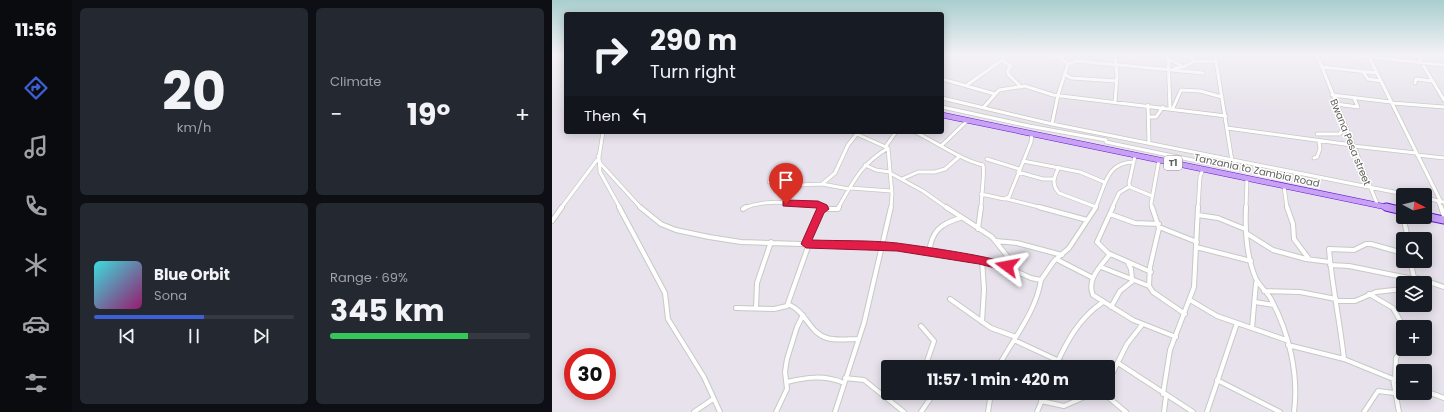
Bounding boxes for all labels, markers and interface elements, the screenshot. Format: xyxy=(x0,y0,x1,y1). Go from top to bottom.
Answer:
text: 11:56 xyxy=(15,17,57,42)
text: 290 m xyxy=(650,21,737,60)
icon: right xyxy=(584,28,636,80)
text: 20 xyxy=(162,55,226,128)
text: Turn right xyxy=(650,59,736,84)
text: Climate xyxy=(330,72,381,91)
icon: directions xyxy=(22,74,50,102)
text: 19° xyxy=(407,93,450,136)
street label: Bwana Pesa street xyxy=(1326,97,1375,188)
text: − xyxy=(330,99,342,130)
text: + xyxy=(515,99,530,130)
icon: left xyxy=(629,104,651,126)
text: Then xyxy=(584,105,621,126)
text: km/h xyxy=(177,118,211,137)
icon: music xyxy=(22,133,50,161)
street label: Tanzania to Zambia Road xyxy=(1193,150,1321,191)
road number: T1 xyxy=(1164,156,1182,170)
pin xyxy=(769,163,803,204)
icon: arrive xyxy=(775,169,797,191)
north arrow xyxy=(1396,188,1432,224)
map controls xyxy=(1396,188,1432,400)
icon: phone xyxy=(22,192,50,220)
button: search xyxy=(1396,232,1432,268)
position arrow xyxy=(986,245,1028,287)
icon: climate xyxy=(22,251,50,279)
text: Blue Orbit xyxy=(154,264,230,285)
text: Range · 69% xyxy=(330,268,408,287)
button: layers xyxy=(1396,276,1432,312)
text: Sona xyxy=(154,286,187,305)
text: 345 km xyxy=(330,289,445,332)
icon: car xyxy=(22,310,50,338)
button: + xyxy=(1396,320,1432,356)
icon: previous xyxy=(116,325,138,347)
icon: pause xyxy=(183,325,205,347)
icon: next xyxy=(250,325,272,347)
speed limit sign: 30 xyxy=(564,348,616,400)
button: − xyxy=(1396,364,1432,400)
icon: filters xyxy=(22,369,50,397)
text: 11:57 · 1 min · 420 m xyxy=(927,369,1069,390)

